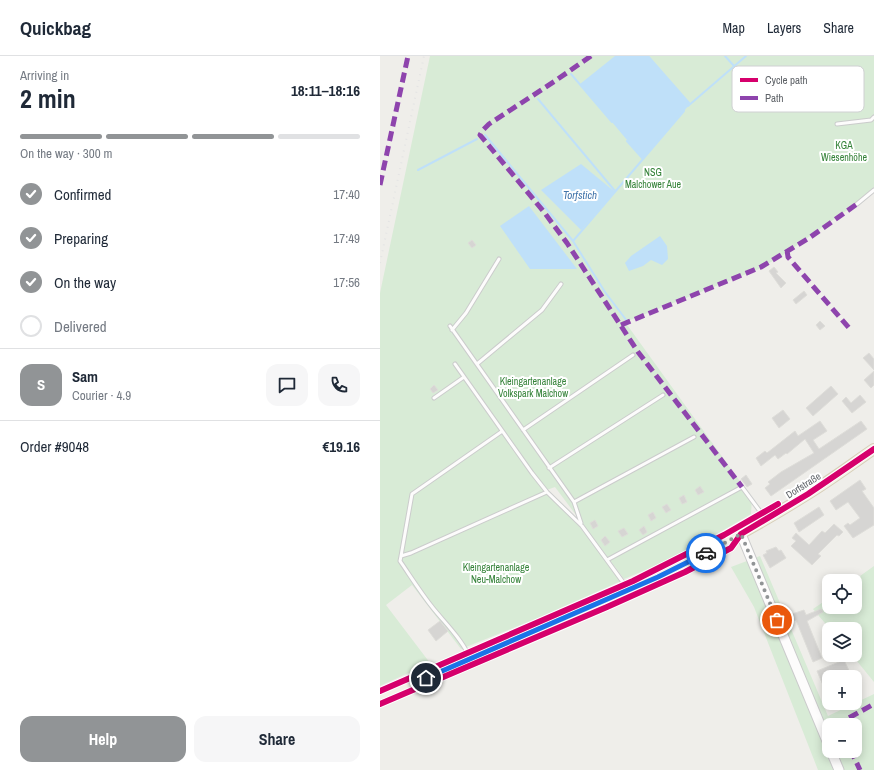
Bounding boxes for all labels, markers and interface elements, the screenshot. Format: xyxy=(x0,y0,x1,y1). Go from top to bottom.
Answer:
text: Quickbag xyxy=(20,15,91,41)
text: Map xyxy=(723,19,745,37)
text: Layers xyxy=(767,19,801,37)
text: Share xyxy=(823,19,854,37)
legend xyxy=(732,66,864,112)
text: Arriving in xyxy=(20,67,69,84)
text: Cycle path xyxy=(765,73,808,87)
text: 18:11–18:16 xyxy=(291,80,360,101)
text: 2 min xyxy=(20,81,76,116)
text: Path xyxy=(765,91,784,105)
park label: KGA Wiesenhöhe xyxy=(821,139,867,164)
text: On the way · 300 m xyxy=(20,145,112,162)
park label: NSG Malchower Aue xyxy=(625,166,681,191)
icon: check xyxy=(20,183,42,205)
text: Confirmed xyxy=(54,184,111,205)
text: 17:40 xyxy=(333,186,360,203)
water label: Torfstich xyxy=(563,188,597,202)
icon: check xyxy=(20,227,42,249)
text: Preparing xyxy=(54,228,108,249)
text: 17:49 xyxy=(333,230,360,247)
icon: check xyxy=(20,271,42,293)
text: On the way xyxy=(54,272,116,293)
text: 17:56 xyxy=(333,274,360,291)
text: Delivered xyxy=(54,316,107,337)
button: chat xyxy=(266,364,308,406)
button: phone xyxy=(318,364,360,406)
text: Sam xyxy=(72,366,98,387)
text: S xyxy=(37,374,45,395)
park label: Kleingartenanlage Volkspark Malchow xyxy=(498,375,568,400)
text: Courier · 4.9 xyxy=(72,387,131,404)
text: Order #9048 xyxy=(20,436,89,457)
text: €19.16 xyxy=(322,436,360,457)
street label: Dorfstraße xyxy=(783,469,824,501)
courier xyxy=(686,533,726,573)
icon: car xyxy=(695,542,717,564)
park label: Kleingartenanlage Neu-Malchow xyxy=(463,561,530,586)
map controls xyxy=(822,574,862,758)
button: locate xyxy=(822,574,862,614)
pin xyxy=(760,603,794,637)
icon: bag xyxy=(766,609,788,631)
button: layers xyxy=(822,622,862,662)
pin xyxy=(409,661,443,695)
icon: home xyxy=(415,667,437,689)
button: + xyxy=(822,670,862,710)
button: Help xyxy=(20,716,186,762)
button: Share xyxy=(194,716,360,762)
button: − xyxy=(822,718,862,758)

